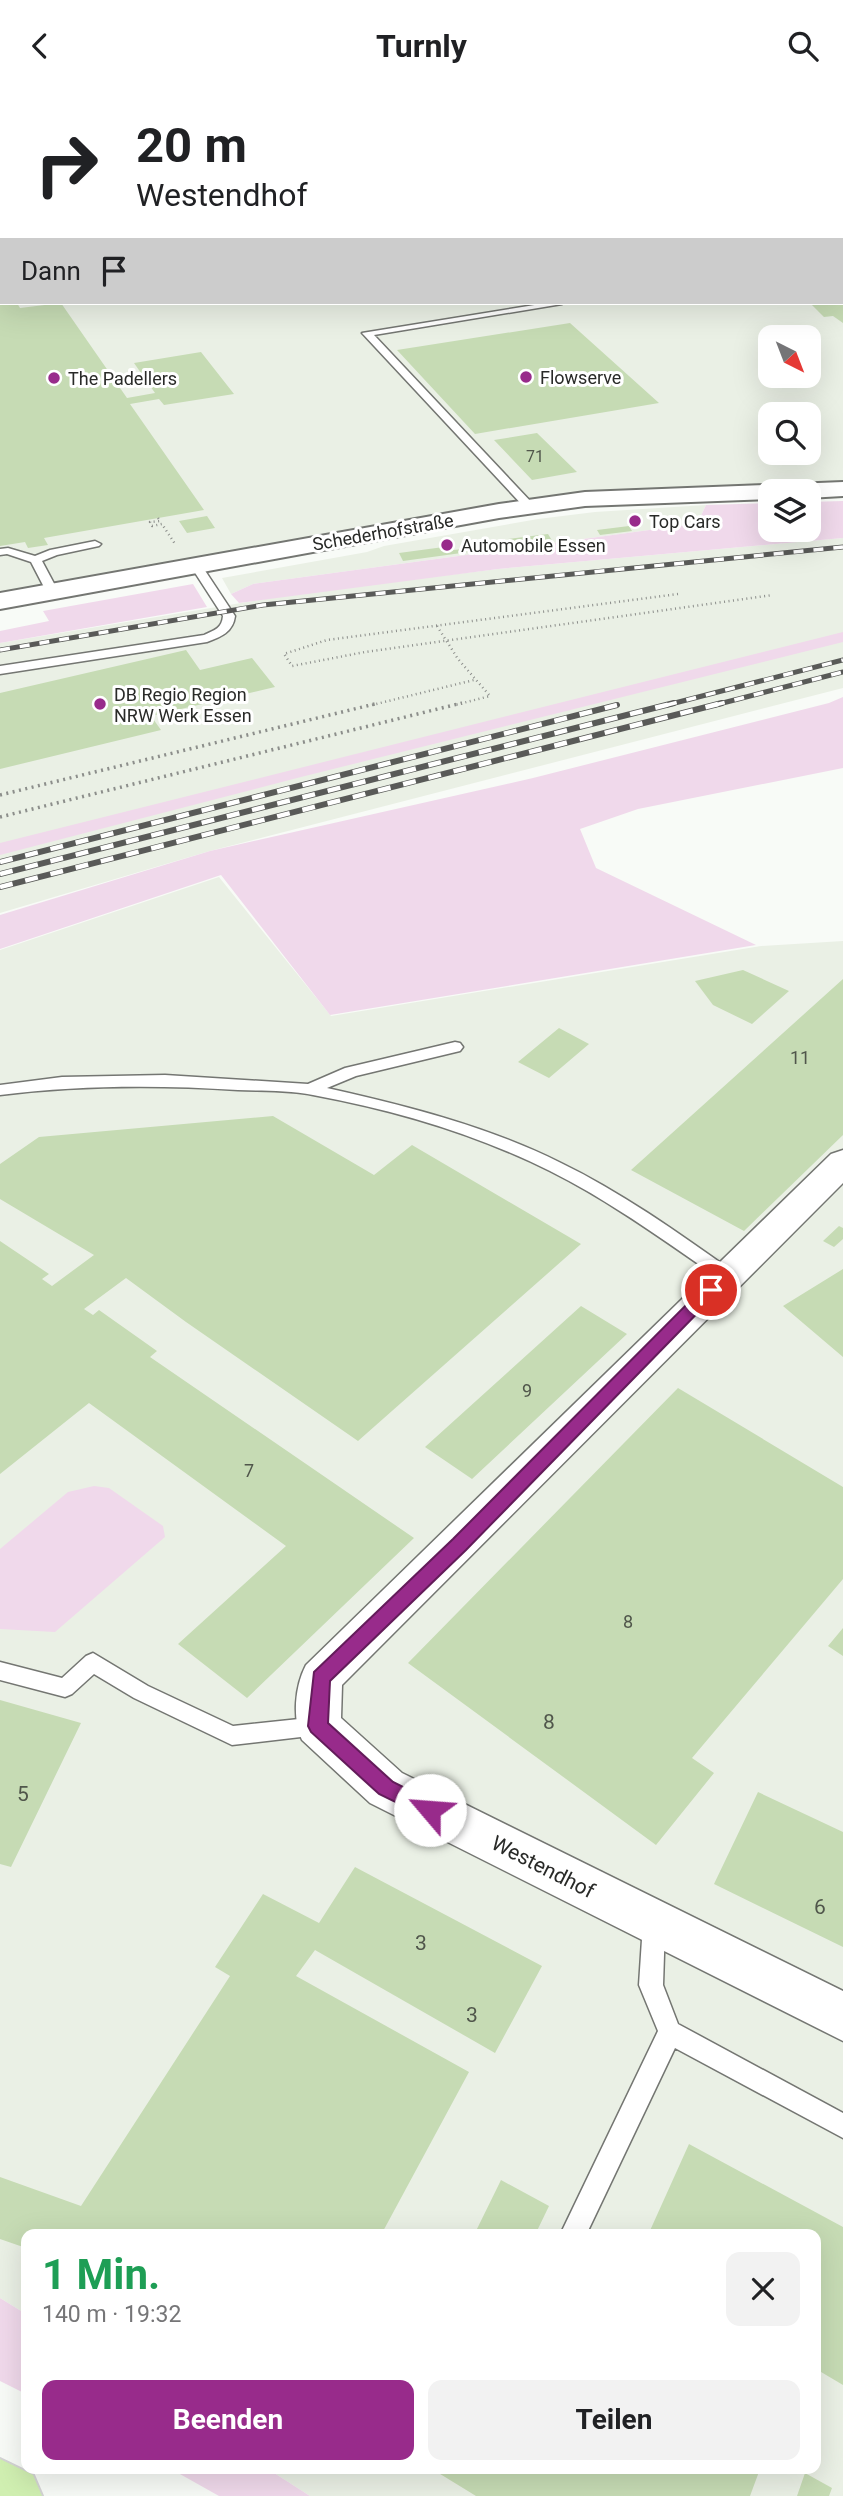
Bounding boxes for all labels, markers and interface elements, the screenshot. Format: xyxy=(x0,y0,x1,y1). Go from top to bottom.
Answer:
icon: back xyxy=(21,27,59,65)
text: Turnly xyxy=(376,27,467,65)
icon: search xyxy=(784,27,822,65)
text: 20 m xyxy=(136,117,247,174)
icon: right xyxy=(21,119,112,210)
text: Westendhof xyxy=(136,176,308,214)
icon: arrive xyxy=(95,252,133,290)
text: Dann xyxy=(21,256,81,286)
north arrow xyxy=(758,325,821,389)
map controls xyxy=(758,325,821,542)
place label: Flowserve xyxy=(540,367,621,388)
place label: The Padellers xyxy=(68,368,177,389)
marker: Flowserve xyxy=(518,369,534,385)
marker: The Padellers xyxy=(46,370,62,386)
button: search xyxy=(758,402,821,465)
house number: 71 xyxy=(526,447,544,466)
button: layers xyxy=(758,479,821,542)
street label: Schederhofstraße xyxy=(311,509,455,555)
place label: Top Cars xyxy=(649,511,721,532)
marker: Top Cars xyxy=(627,513,643,529)
place label: Automobile Essen xyxy=(461,535,606,556)
marker: Automobile Essen xyxy=(439,537,455,553)
place label: DB Regio Region NRW Werk Essen xyxy=(114,684,252,726)
marker: DB Regio Region NRW Werk Essen xyxy=(92,696,108,712)
house number: 11 xyxy=(790,1047,810,1068)
pin xyxy=(681,1260,741,1320)
icon: arrive xyxy=(692,1271,730,1309)
house number: 9 xyxy=(522,1380,532,1401)
house number: 7 xyxy=(244,1460,254,1481)
house number: 8 xyxy=(623,1611,633,1632)
house number: 8 xyxy=(543,1710,555,1734)
position arrow xyxy=(393,1773,467,1847)
house number: 5 xyxy=(17,1782,29,1806)
street label: Westendhof xyxy=(487,1831,599,1904)
house number: 6 xyxy=(814,1895,826,1919)
house number: 3 xyxy=(415,1931,427,1955)
house number: 3 xyxy=(466,2003,478,2027)
text: 1 Min. xyxy=(42,2250,160,2299)
button: close xyxy=(726,2252,800,2326)
text: 140 m · 19:32 xyxy=(42,2301,181,2328)
button: Beenden xyxy=(42,2380,414,2460)
button: Teilen xyxy=(428,2380,800,2460)

